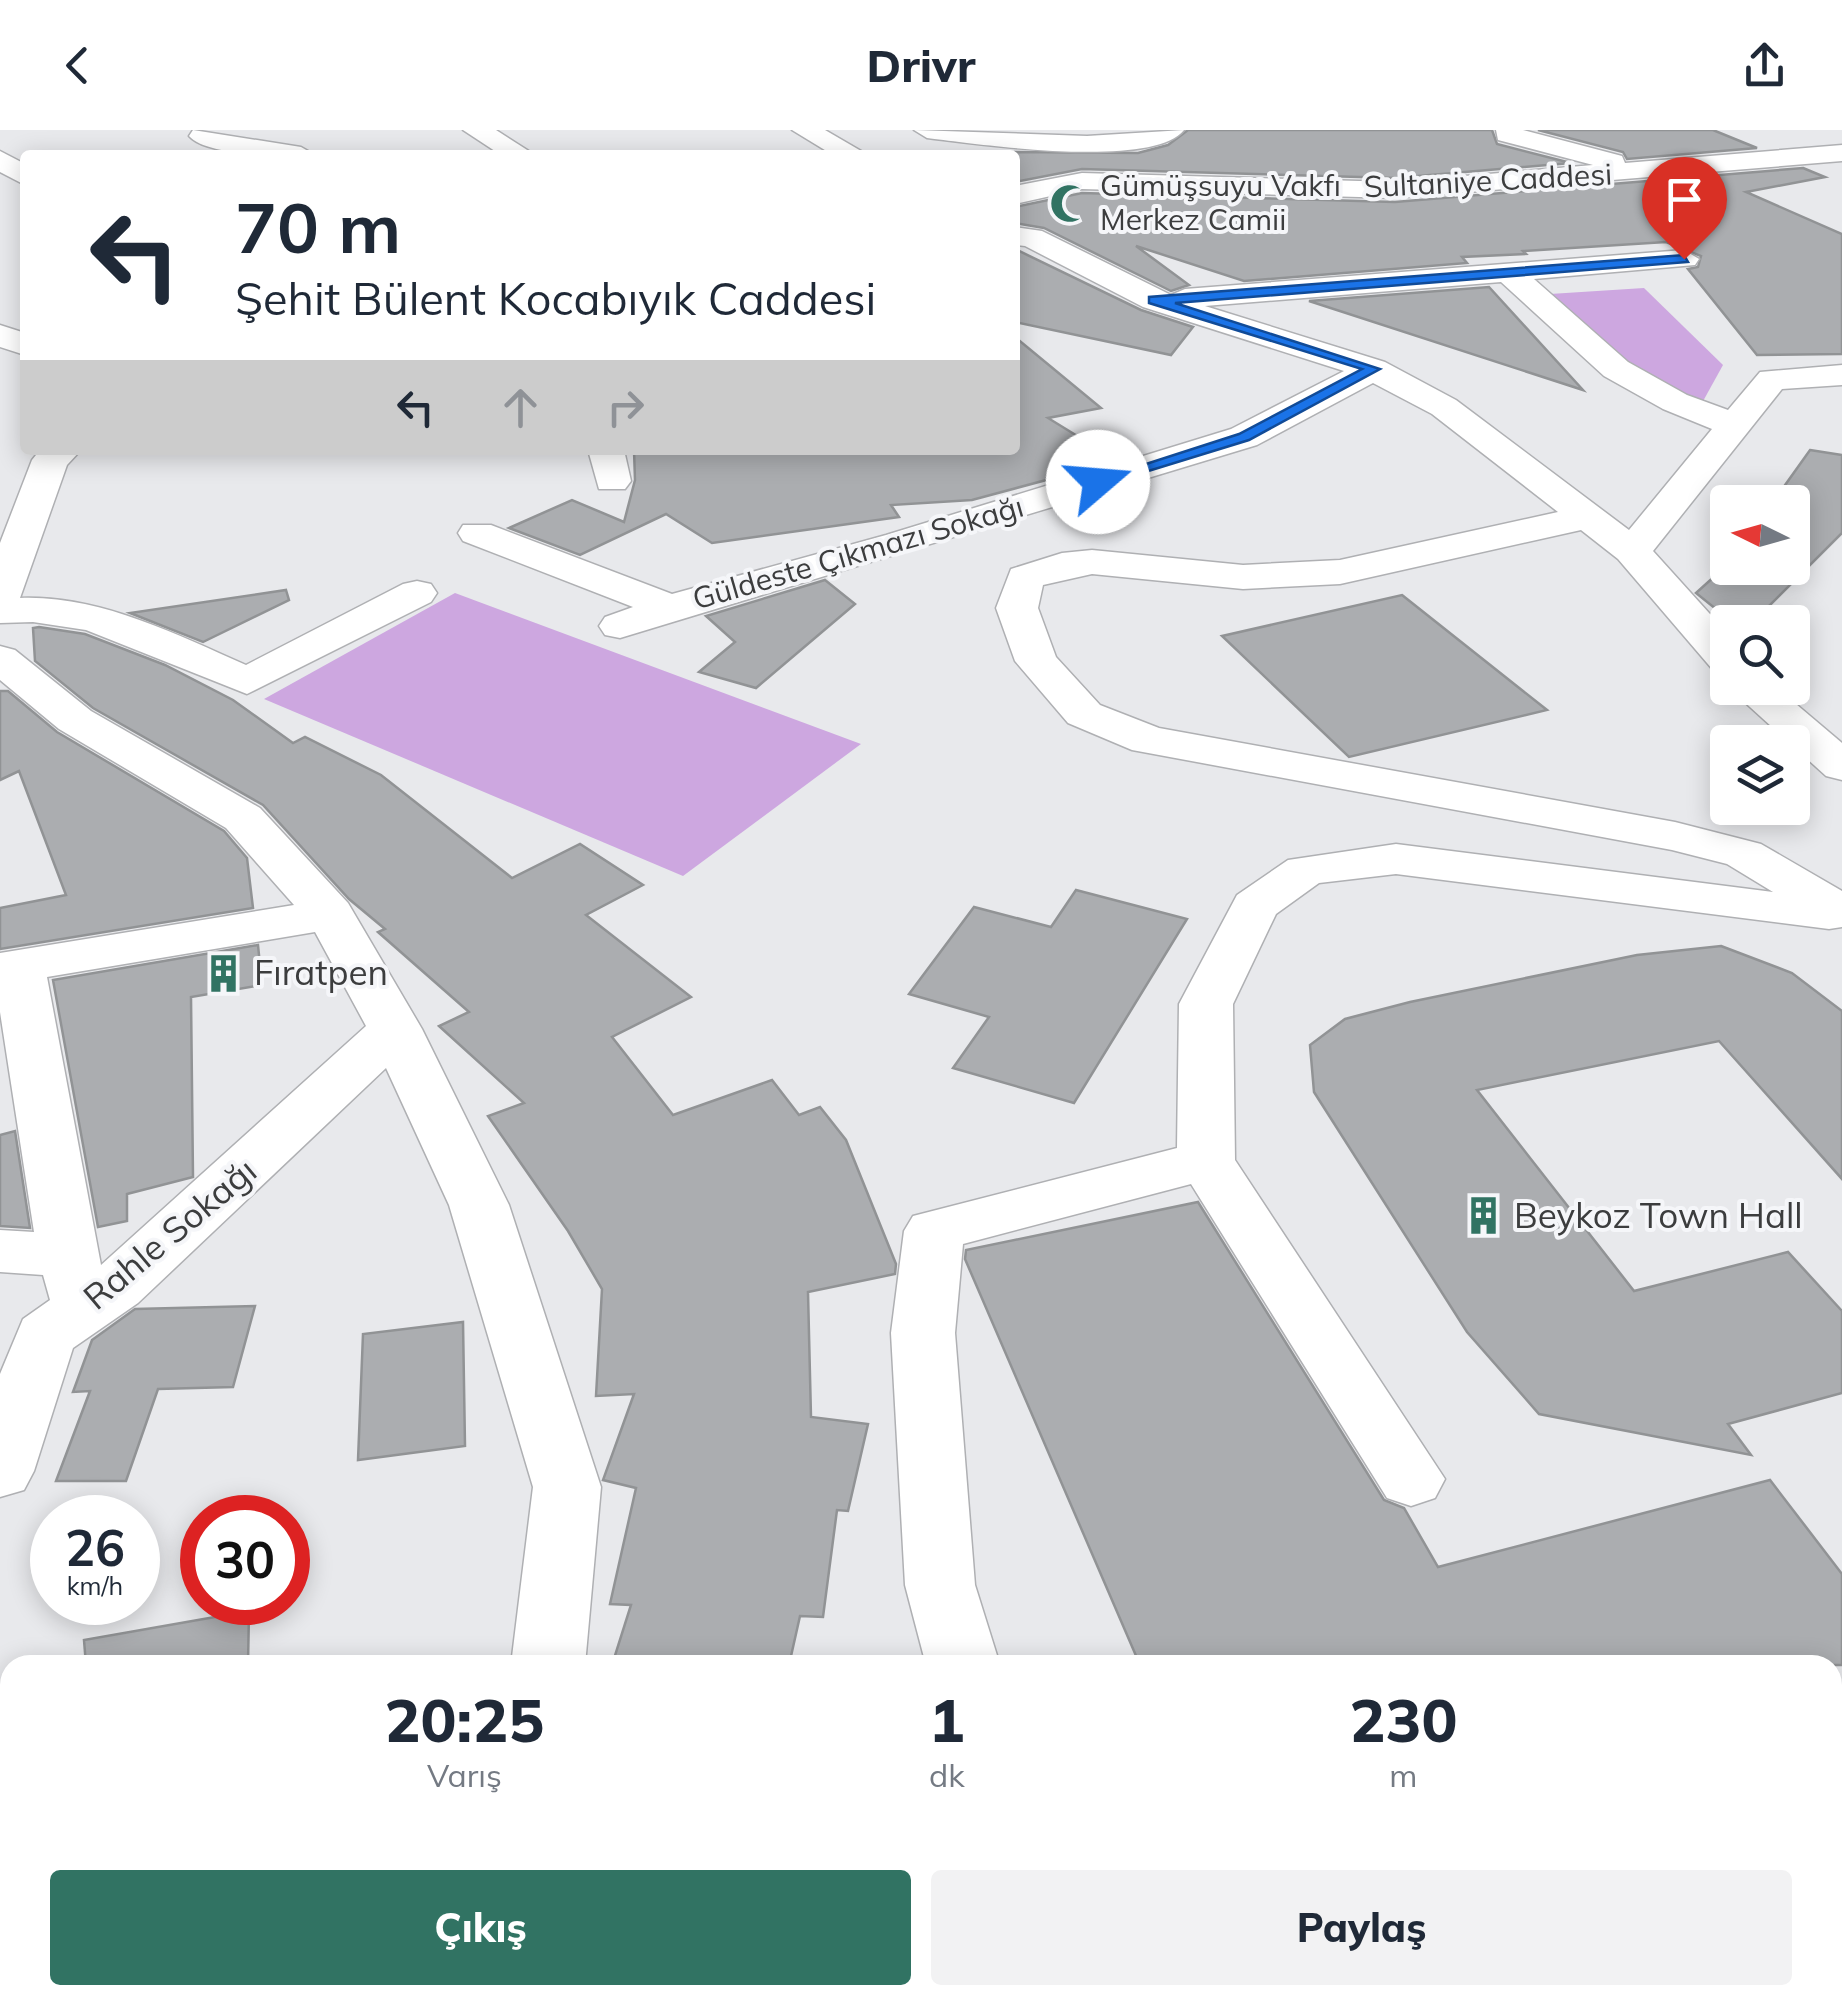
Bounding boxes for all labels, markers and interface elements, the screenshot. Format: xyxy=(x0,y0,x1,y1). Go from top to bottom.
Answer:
text: Drivr xyxy=(867,37,975,93)
icon: back xyxy=(50,38,105,93)
icon: share xyxy=(1737,38,1792,93)
street label: Sultaniye Caddesi xyxy=(1363,155,1613,205)
pin xyxy=(1642,157,1727,260)
place label: Gümüşsuyu Vakfı Merkez Camii xyxy=(1100,166,1341,238)
icon: arrive xyxy=(1657,172,1712,227)
mosque icon: Gümüşsuyu Vakfı Merkez Camii xyxy=(1049,182,1091,224)
text: 70 m xyxy=(235,183,401,271)
icon: left xyxy=(70,190,200,320)
text: Şehit Bülent Kocabıyık Caddesi xyxy=(235,270,876,326)
icon: left xyxy=(388,380,443,435)
icon: ahead xyxy=(493,380,548,435)
icon: right xyxy=(598,380,653,435)
position arrow xyxy=(1046,430,1150,534)
north arrow xyxy=(1710,485,1810,585)
map controls xyxy=(1710,485,1810,825)
street label: Güldeste Çıkmazı Sokağı xyxy=(688,487,1027,617)
button: search xyxy=(1710,605,1810,705)
button: layers xyxy=(1710,725,1810,825)
place label: Fıratpen xyxy=(254,950,388,994)
building icon: Fıratpen xyxy=(203,952,245,994)
street label: Rahle Sokağı xyxy=(74,1148,265,1318)
place label: Beykoz Town Hall xyxy=(1514,1193,1803,1237)
building icon: Beykoz Town Hall xyxy=(1463,1195,1505,1237)
speed limit sign: 30 xyxy=(180,1495,310,1625)
text: 26 xyxy=(65,1516,125,1579)
text: km/h xyxy=(67,1570,123,1601)
text: 20:25 xyxy=(385,1682,544,1757)
text: 1 xyxy=(929,1682,965,1757)
text: 230 xyxy=(1349,1682,1457,1757)
text: Varış xyxy=(427,1755,502,1795)
text: dk xyxy=(929,1755,965,1795)
text: m xyxy=(1389,1755,1417,1795)
button: Çıkış xyxy=(50,1870,911,1985)
button: Paylaş xyxy=(931,1870,1792,1985)

